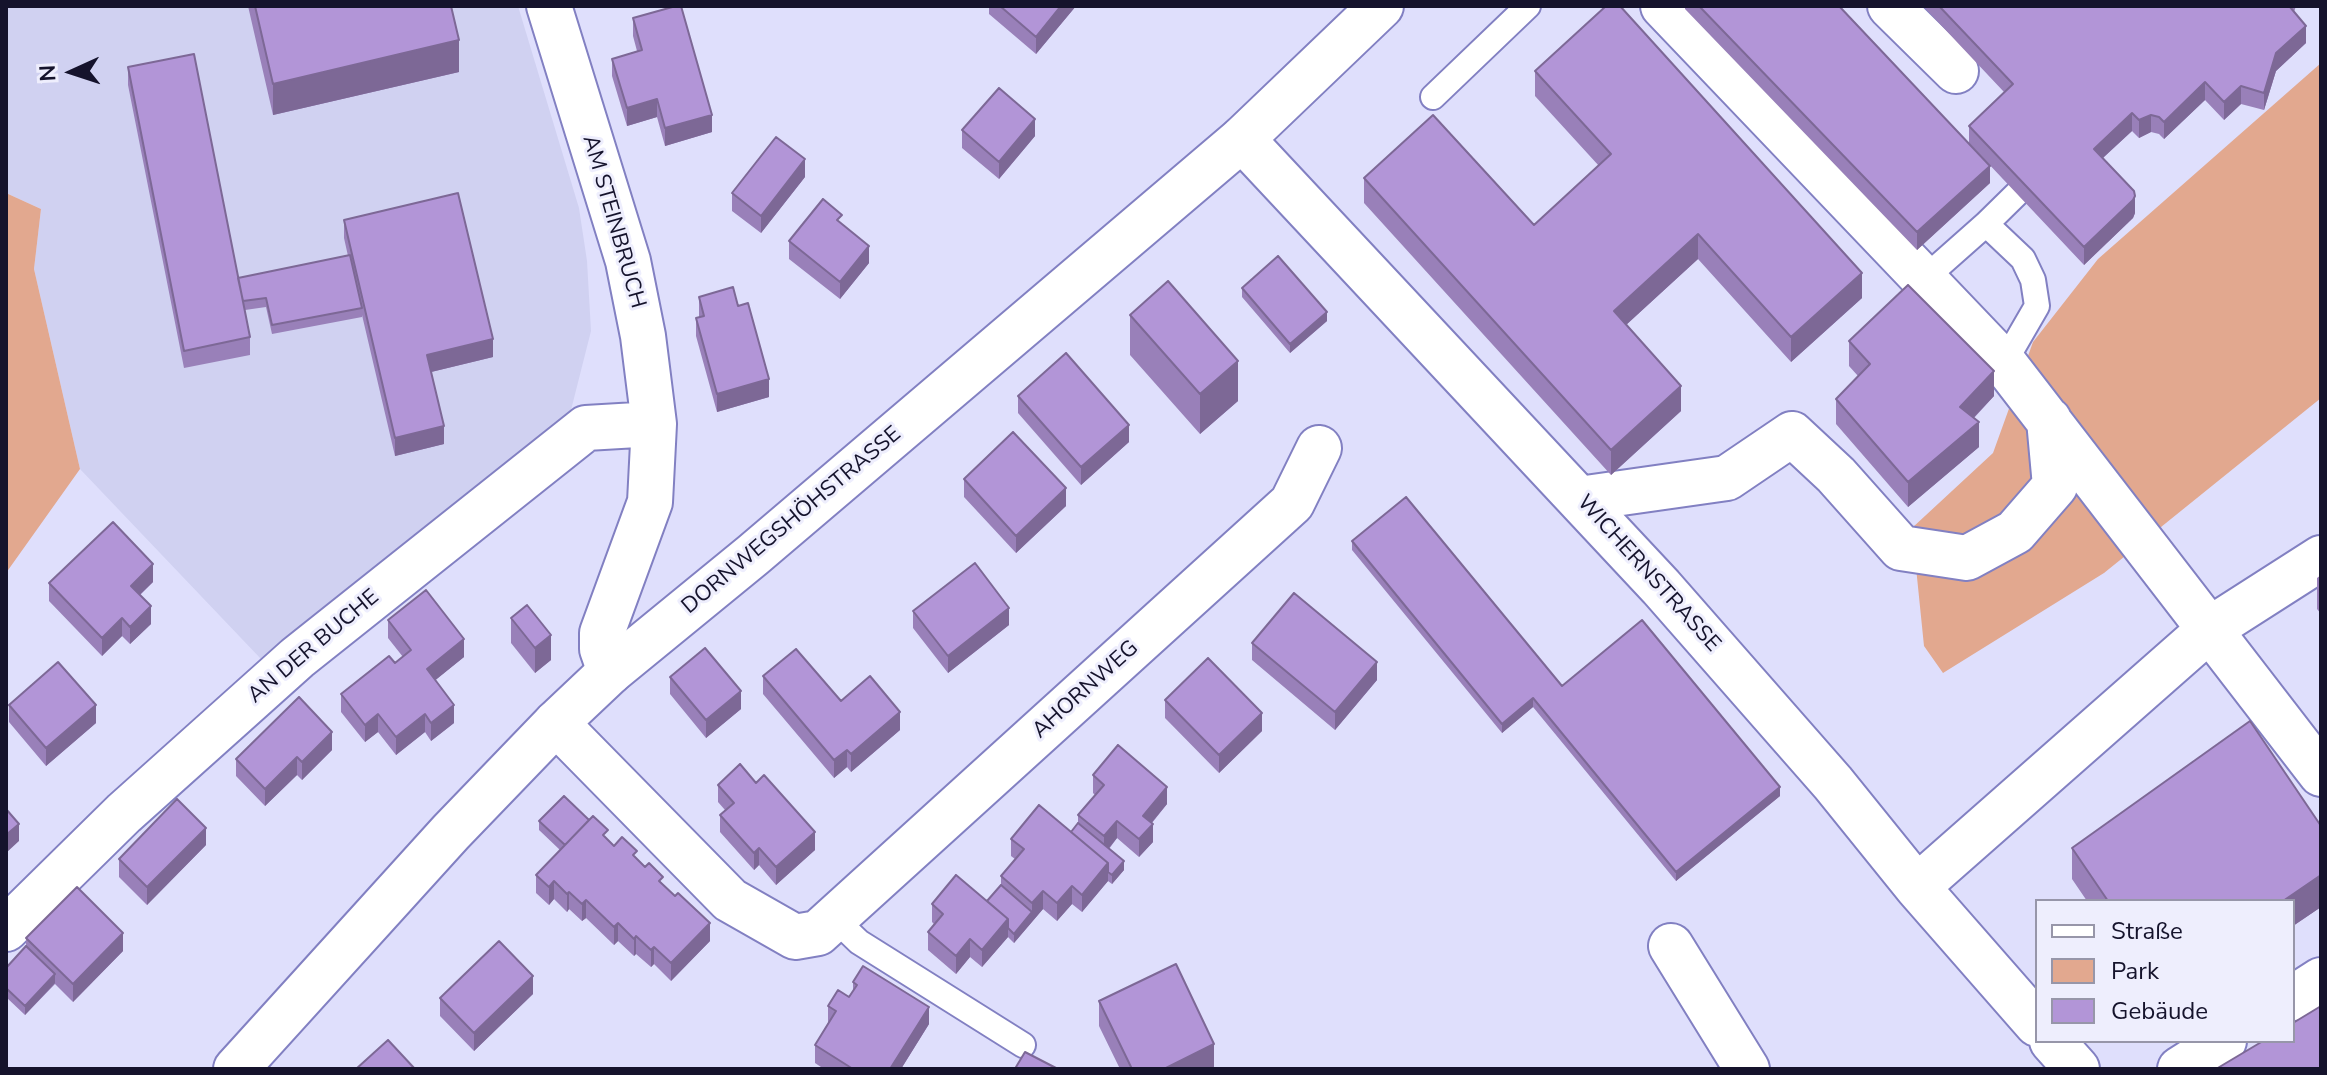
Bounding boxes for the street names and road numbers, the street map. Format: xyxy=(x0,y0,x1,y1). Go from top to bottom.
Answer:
street label: AM STEINBRUCH xyxy=(576,132,650,312)
street label: DORNWEGSHÖHSTRASSE xyxy=(677,422,907,620)
street label: WICHERNSTRASSE xyxy=(1571,490,1725,658)
street label: AN DER BUCHE xyxy=(243,585,385,709)
street label: AHORNWEG xyxy=(1028,635,1144,745)

